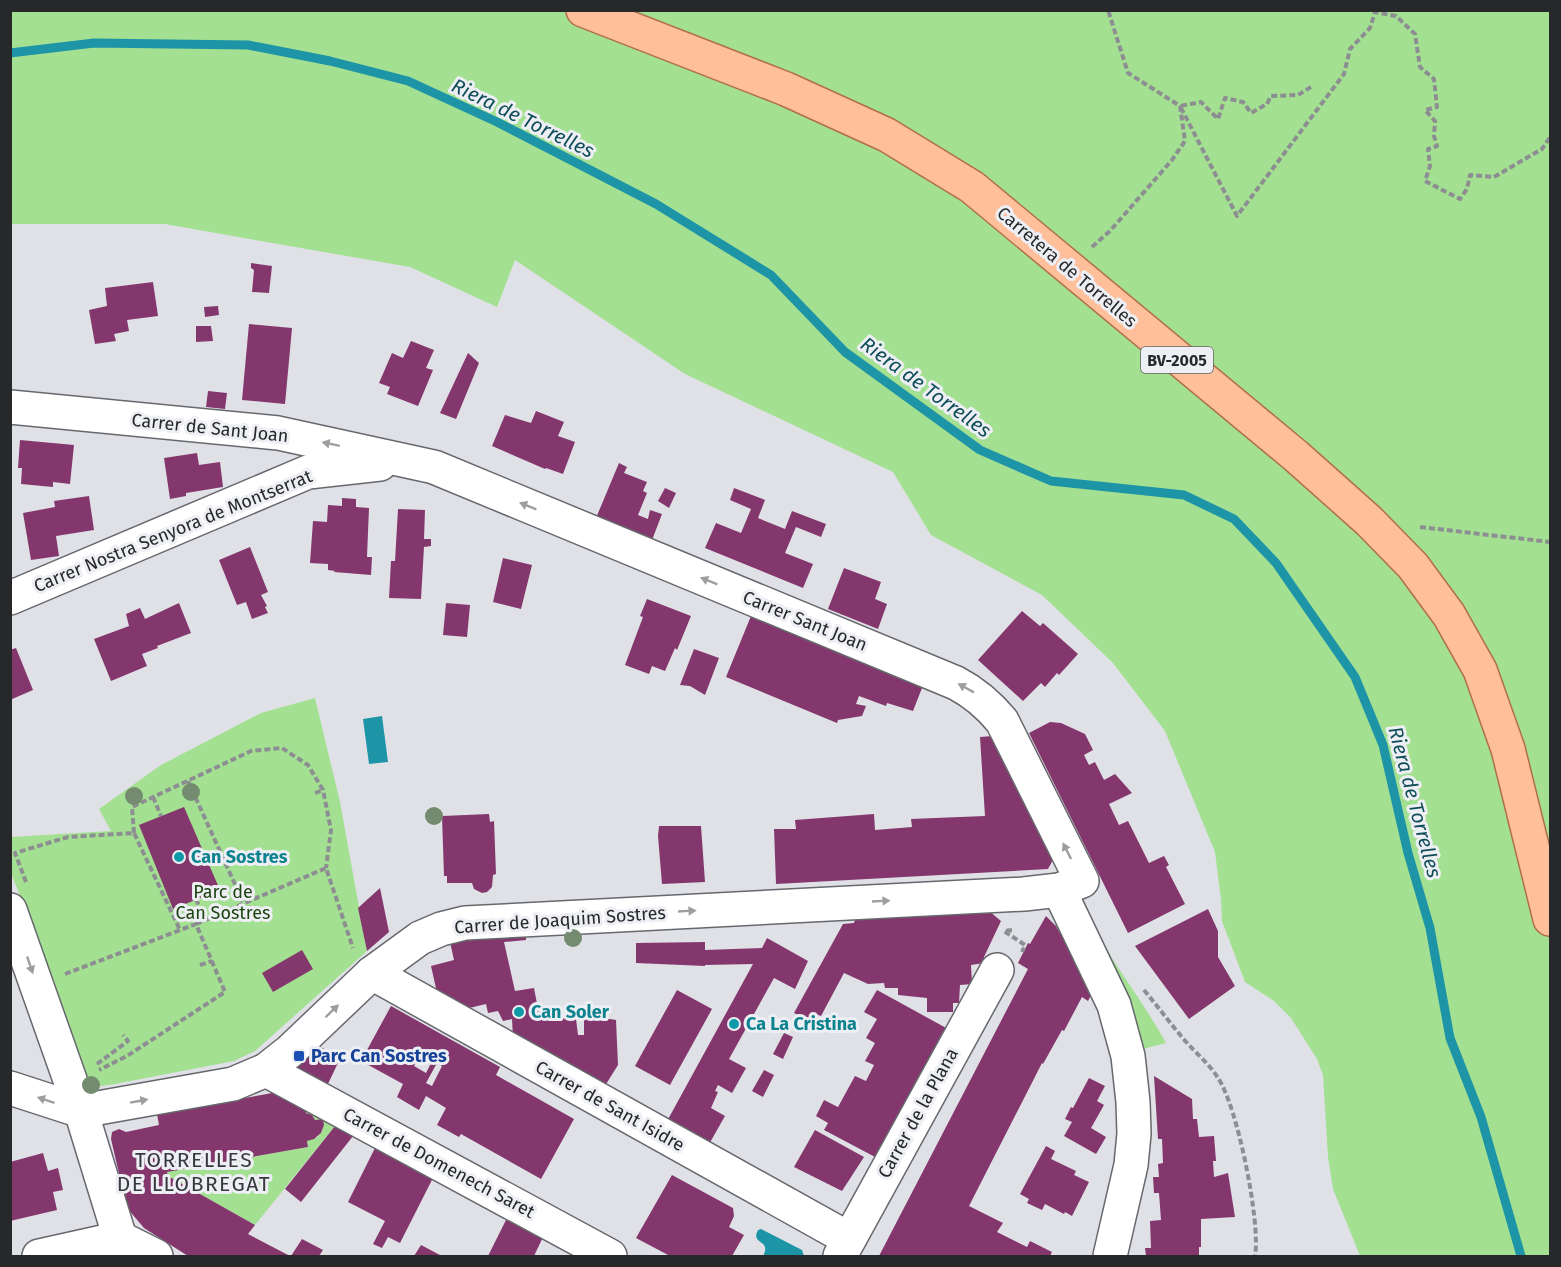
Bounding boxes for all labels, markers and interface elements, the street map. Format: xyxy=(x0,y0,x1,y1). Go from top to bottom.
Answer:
water label: Riera de Torrelles xyxy=(448,73,598,163)
street label: Carretera de Torrelles xyxy=(993,202,1141,332)
water label: Riera de Torrelles xyxy=(856,332,996,442)
road number: BV-2005 xyxy=(1141,347,1213,373)
street label: Carrer de Sant Joan xyxy=(131,409,289,447)
one-way arrow xyxy=(321,439,340,448)
street label: Carrer Nostra Senyora de Montserrat xyxy=(31,465,316,597)
one-way arrow xyxy=(519,501,537,511)
one-way arrow xyxy=(699,576,717,586)
street label: Carrer Sant Joan xyxy=(740,586,870,656)
one-way arrow xyxy=(957,683,974,693)
water label: Riera de Torrelles xyxy=(1383,724,1447,880)
one-way arrow xyxy=(1063,843,1072,860)
place label: Can Sostres xyxy=(191,846,288,868)
marker: Can Sostres xyxy=(172,850,186,864)
park label: Parc de Can Sostres xyxy=(176,881,270,924)
one-way arrow xyxy=(872,897,891,906)
street label: Carrer de Joaquim Sostres xyxy=(454,902,666,938)
one-way arrow xyxy=(677,907,696,916)
one-way arrow xyxy=(25,956,35,974)
place label: Can Soler xyxy=(531,1001,610,1023)
one-way arrow xyxy=(325,1004,340,1018)
marker: Can Soler xyxy=(512,1005,526,1019)
place label: Ca La Cristina xyxy=(746,1013,857,1035)
marker: Ca La Cristina xyxy=(727,1017,741,1031)
street label: Carrer de la Plana xyxy=(873,1044,963,1182)
place label: Parc Can Sostres xyxy=(311,1045,447,1067)
marker: Parc Can Sostres xyxy=(292,1049,306,1063)
street label: Carrer de Sant Isidre xyxy=(532,1056,688,1156)
one-way arrow xyxy=(37,1094,55,1104)
one-way arrow xyxy=(129,1096,148,1105)
street label: Carrer de Domenech Saret xyxy=(339,1103,539,1223)
district label: TORRELLES DE LLOBREGAT xyxy=(117,1147,271,1197)

